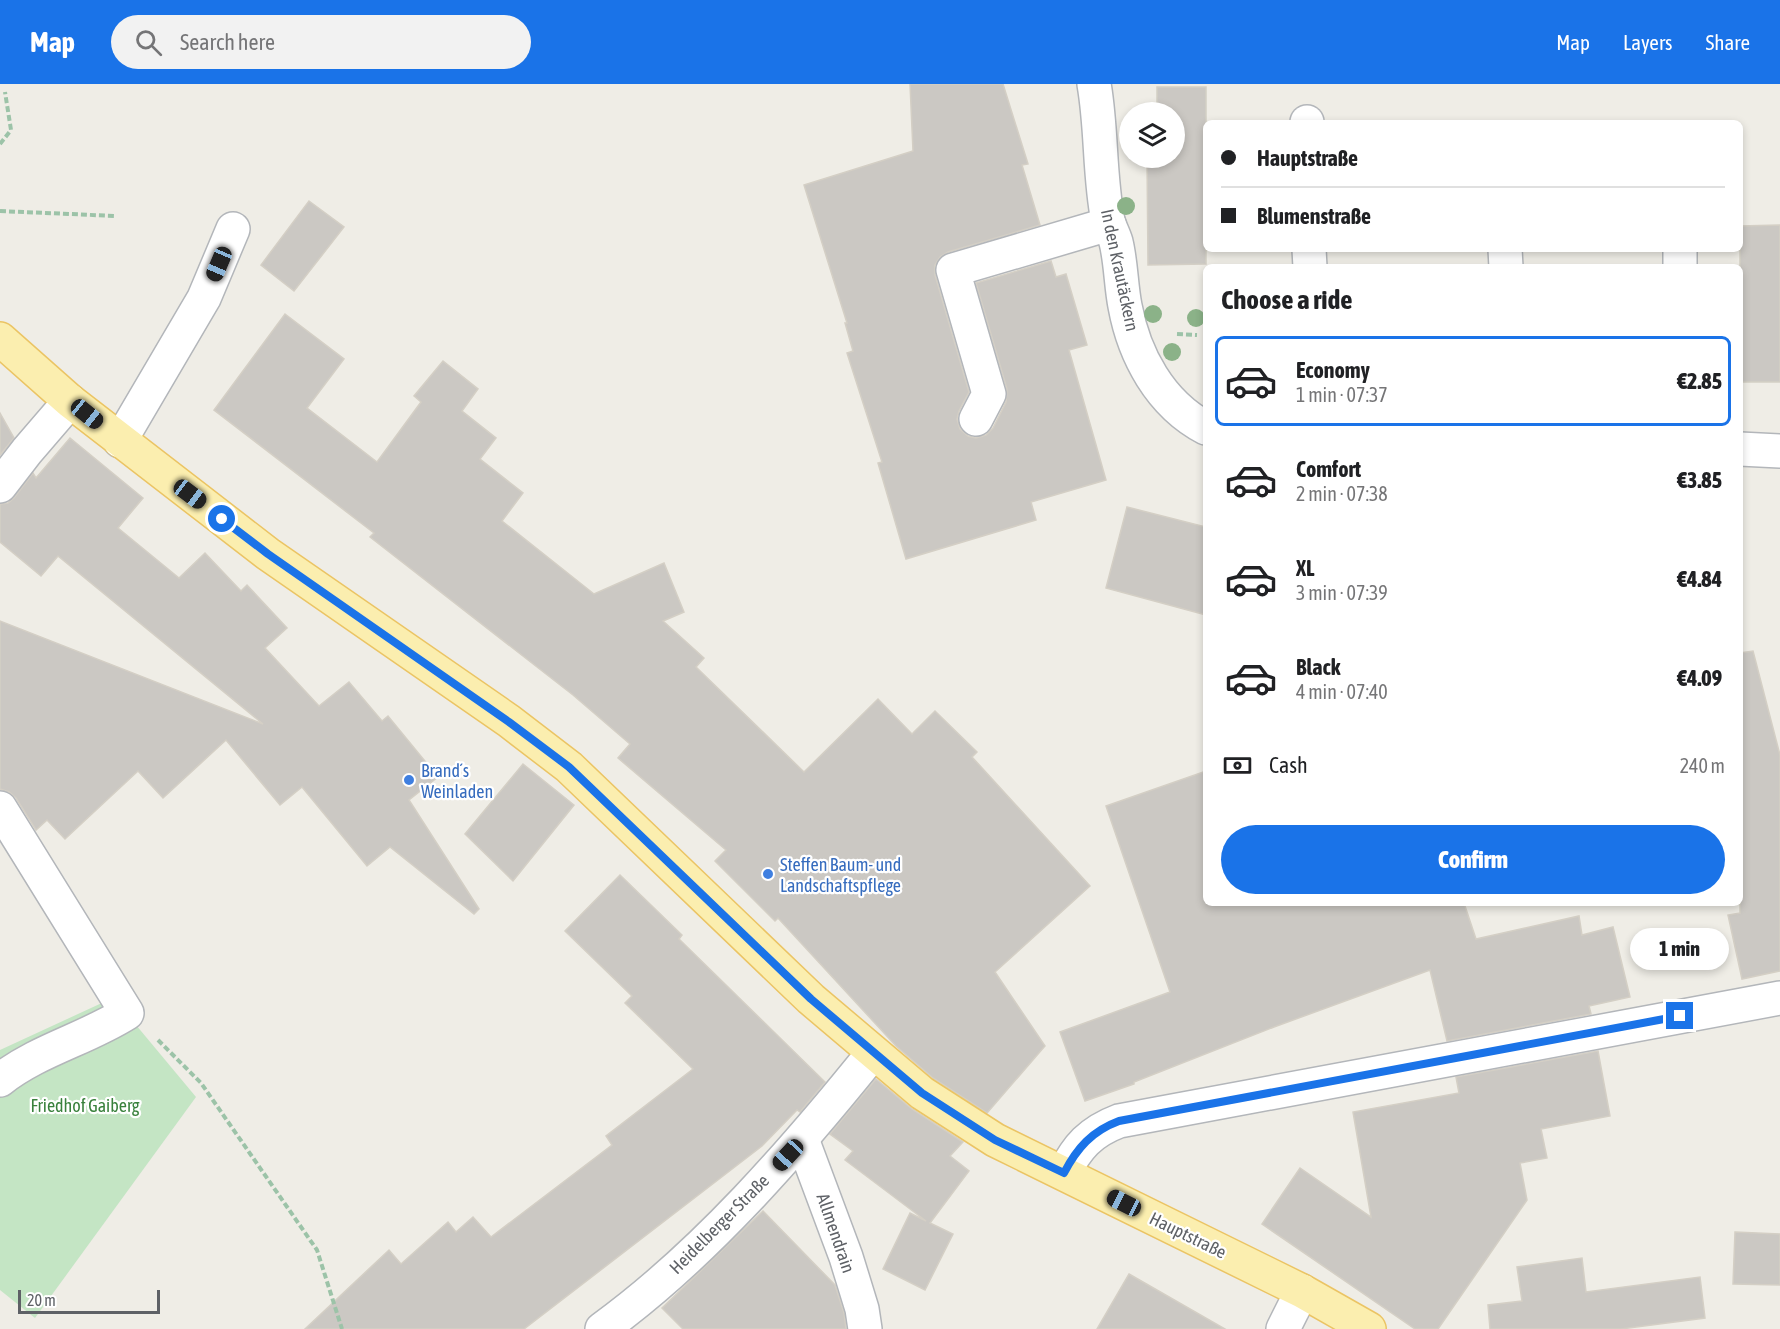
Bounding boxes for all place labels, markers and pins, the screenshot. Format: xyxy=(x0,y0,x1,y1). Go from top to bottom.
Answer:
place label: Brand´s Weinladen xyxy=(421,760,493,802)
marker: Brand´s Weinladen xyxy=(402,773,416,787)
place label: Steffen Baum- und Landschaftspflege xyxy=(780,854,901,896)
marker: Steffen Baum- und Landschaftspflege xyxy=(761,867,775,881)

